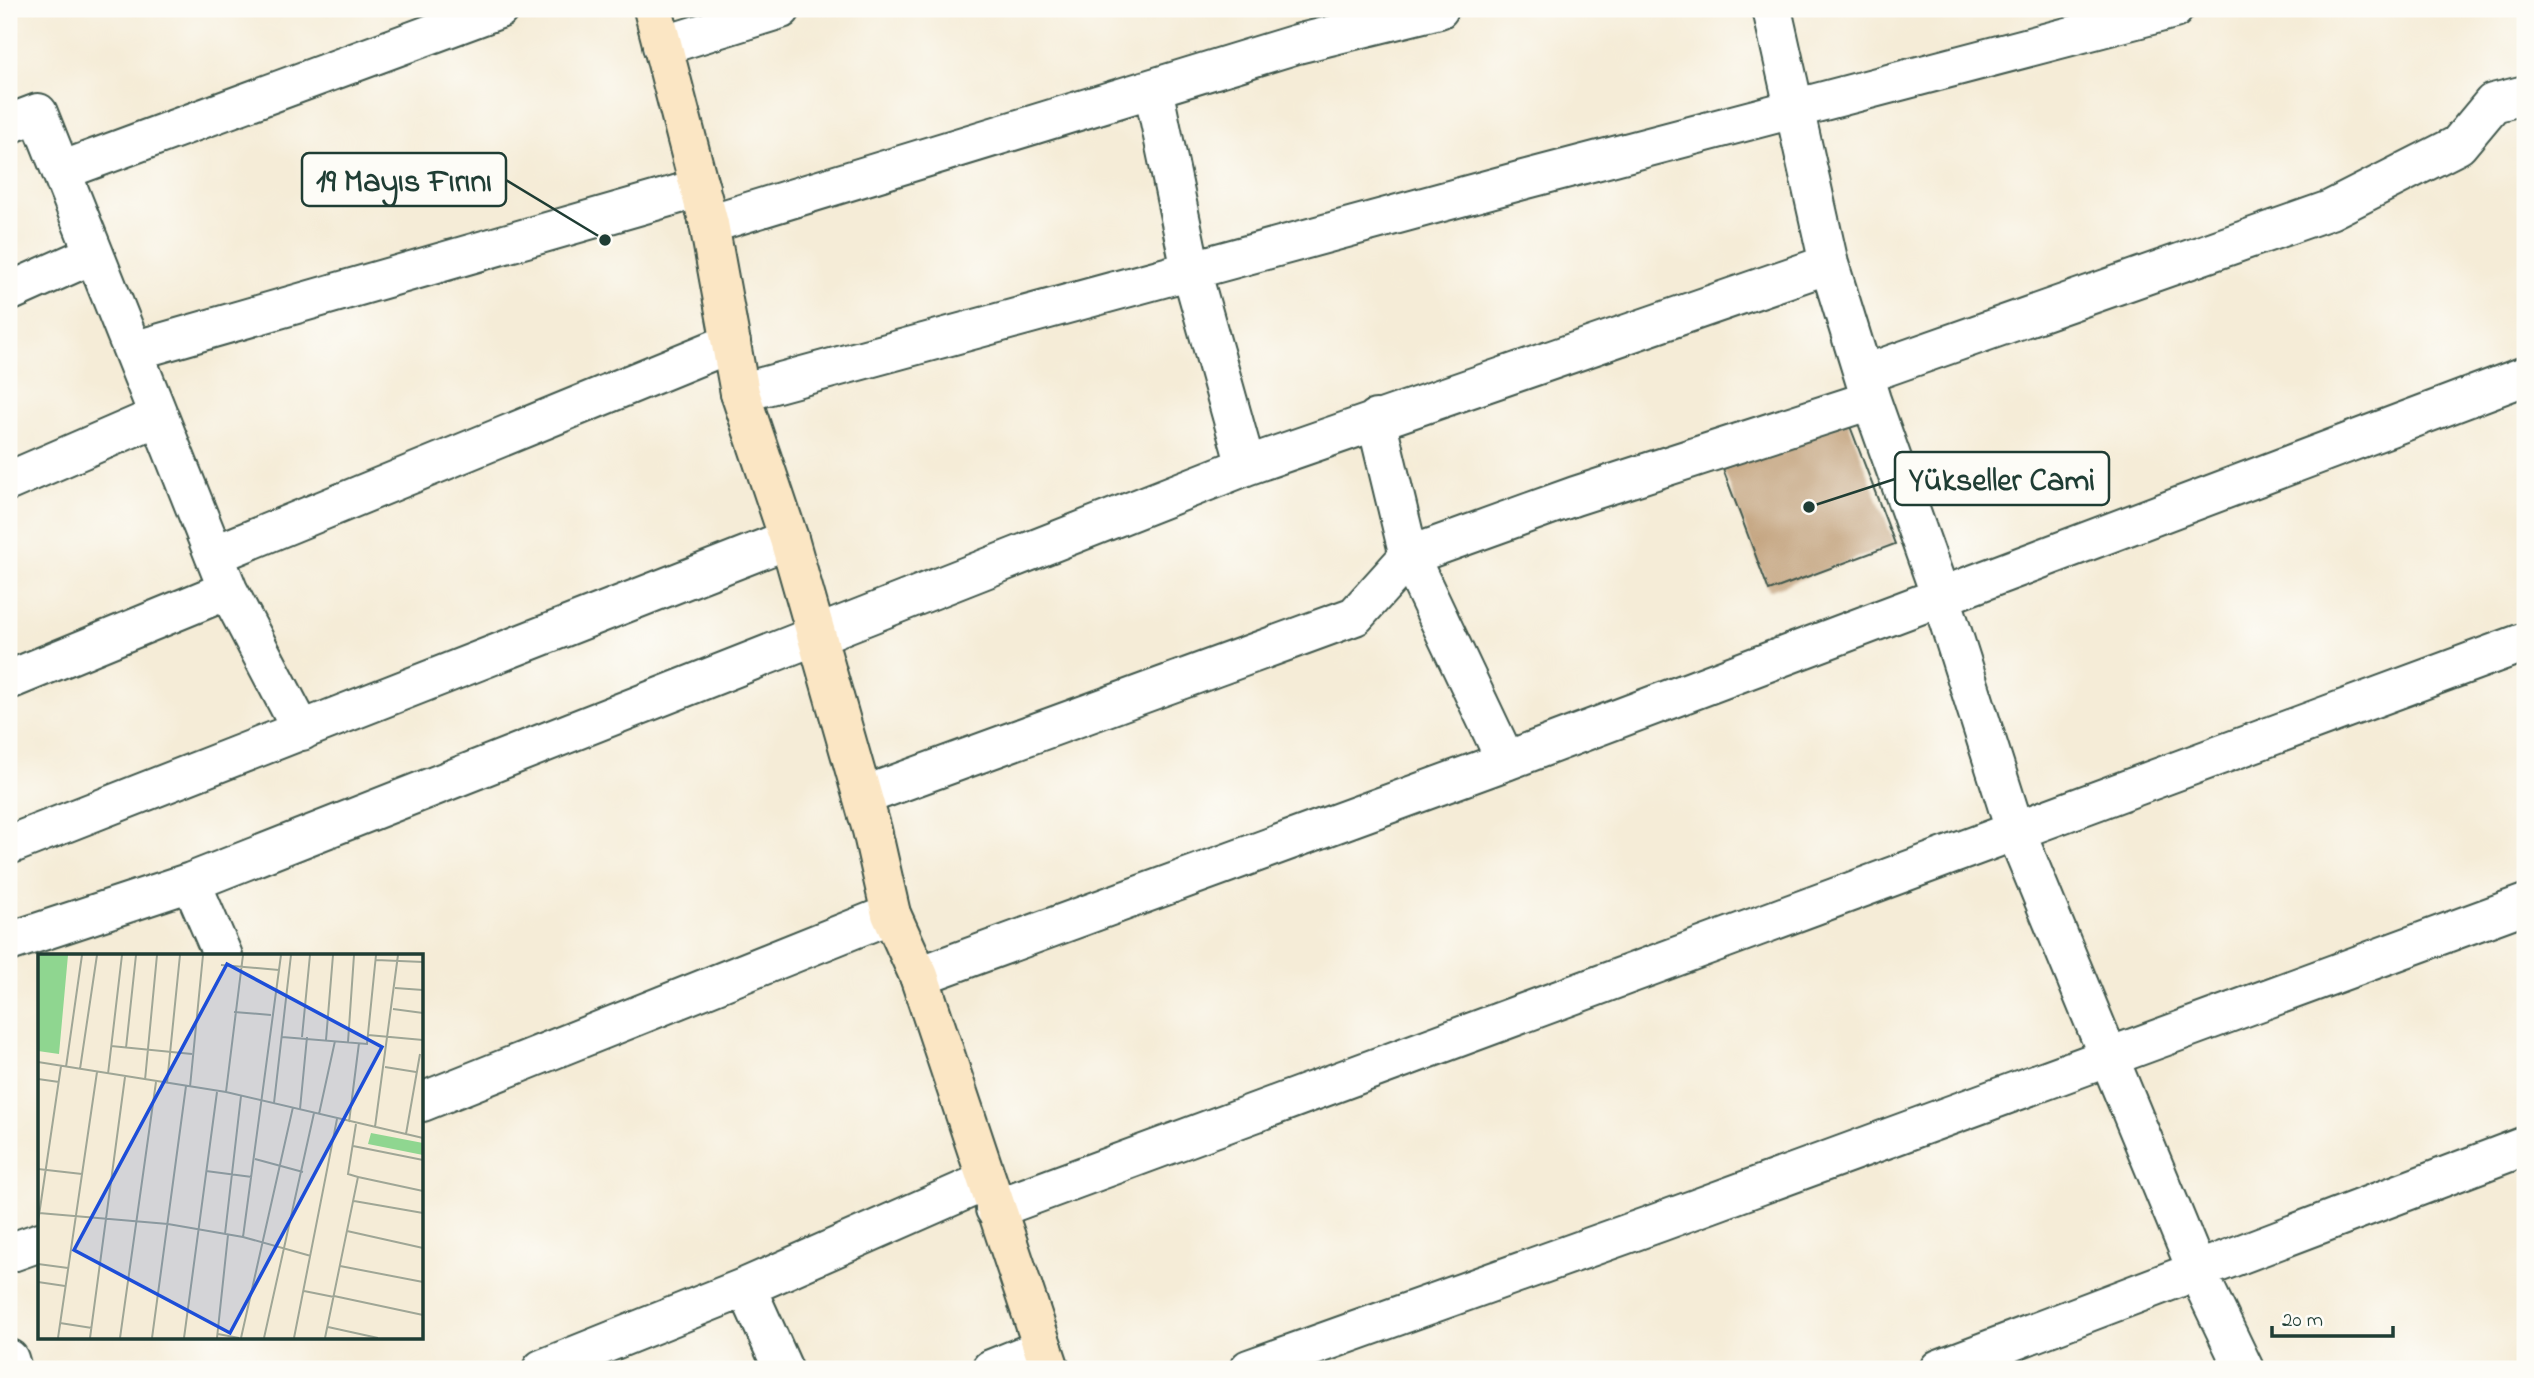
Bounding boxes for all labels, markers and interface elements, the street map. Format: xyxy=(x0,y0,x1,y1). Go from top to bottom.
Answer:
callout: 19 Mayıs Fırını xyxy=(302,153,506,206)
text: 19 Mayıs Fırını xyxy=(316,160,492,208)
callout: Yükseller Cami xyxy=(1895,452,2109,505)
text: Yükseller Cami xyxy=(1908,459,2095,506)
inset map xyxy=(38,954,424,1340)
scale bar xyxy=(2272,1294,2392,1338)
text: 20 m xyxy=(2282,1306,2323,1336)

